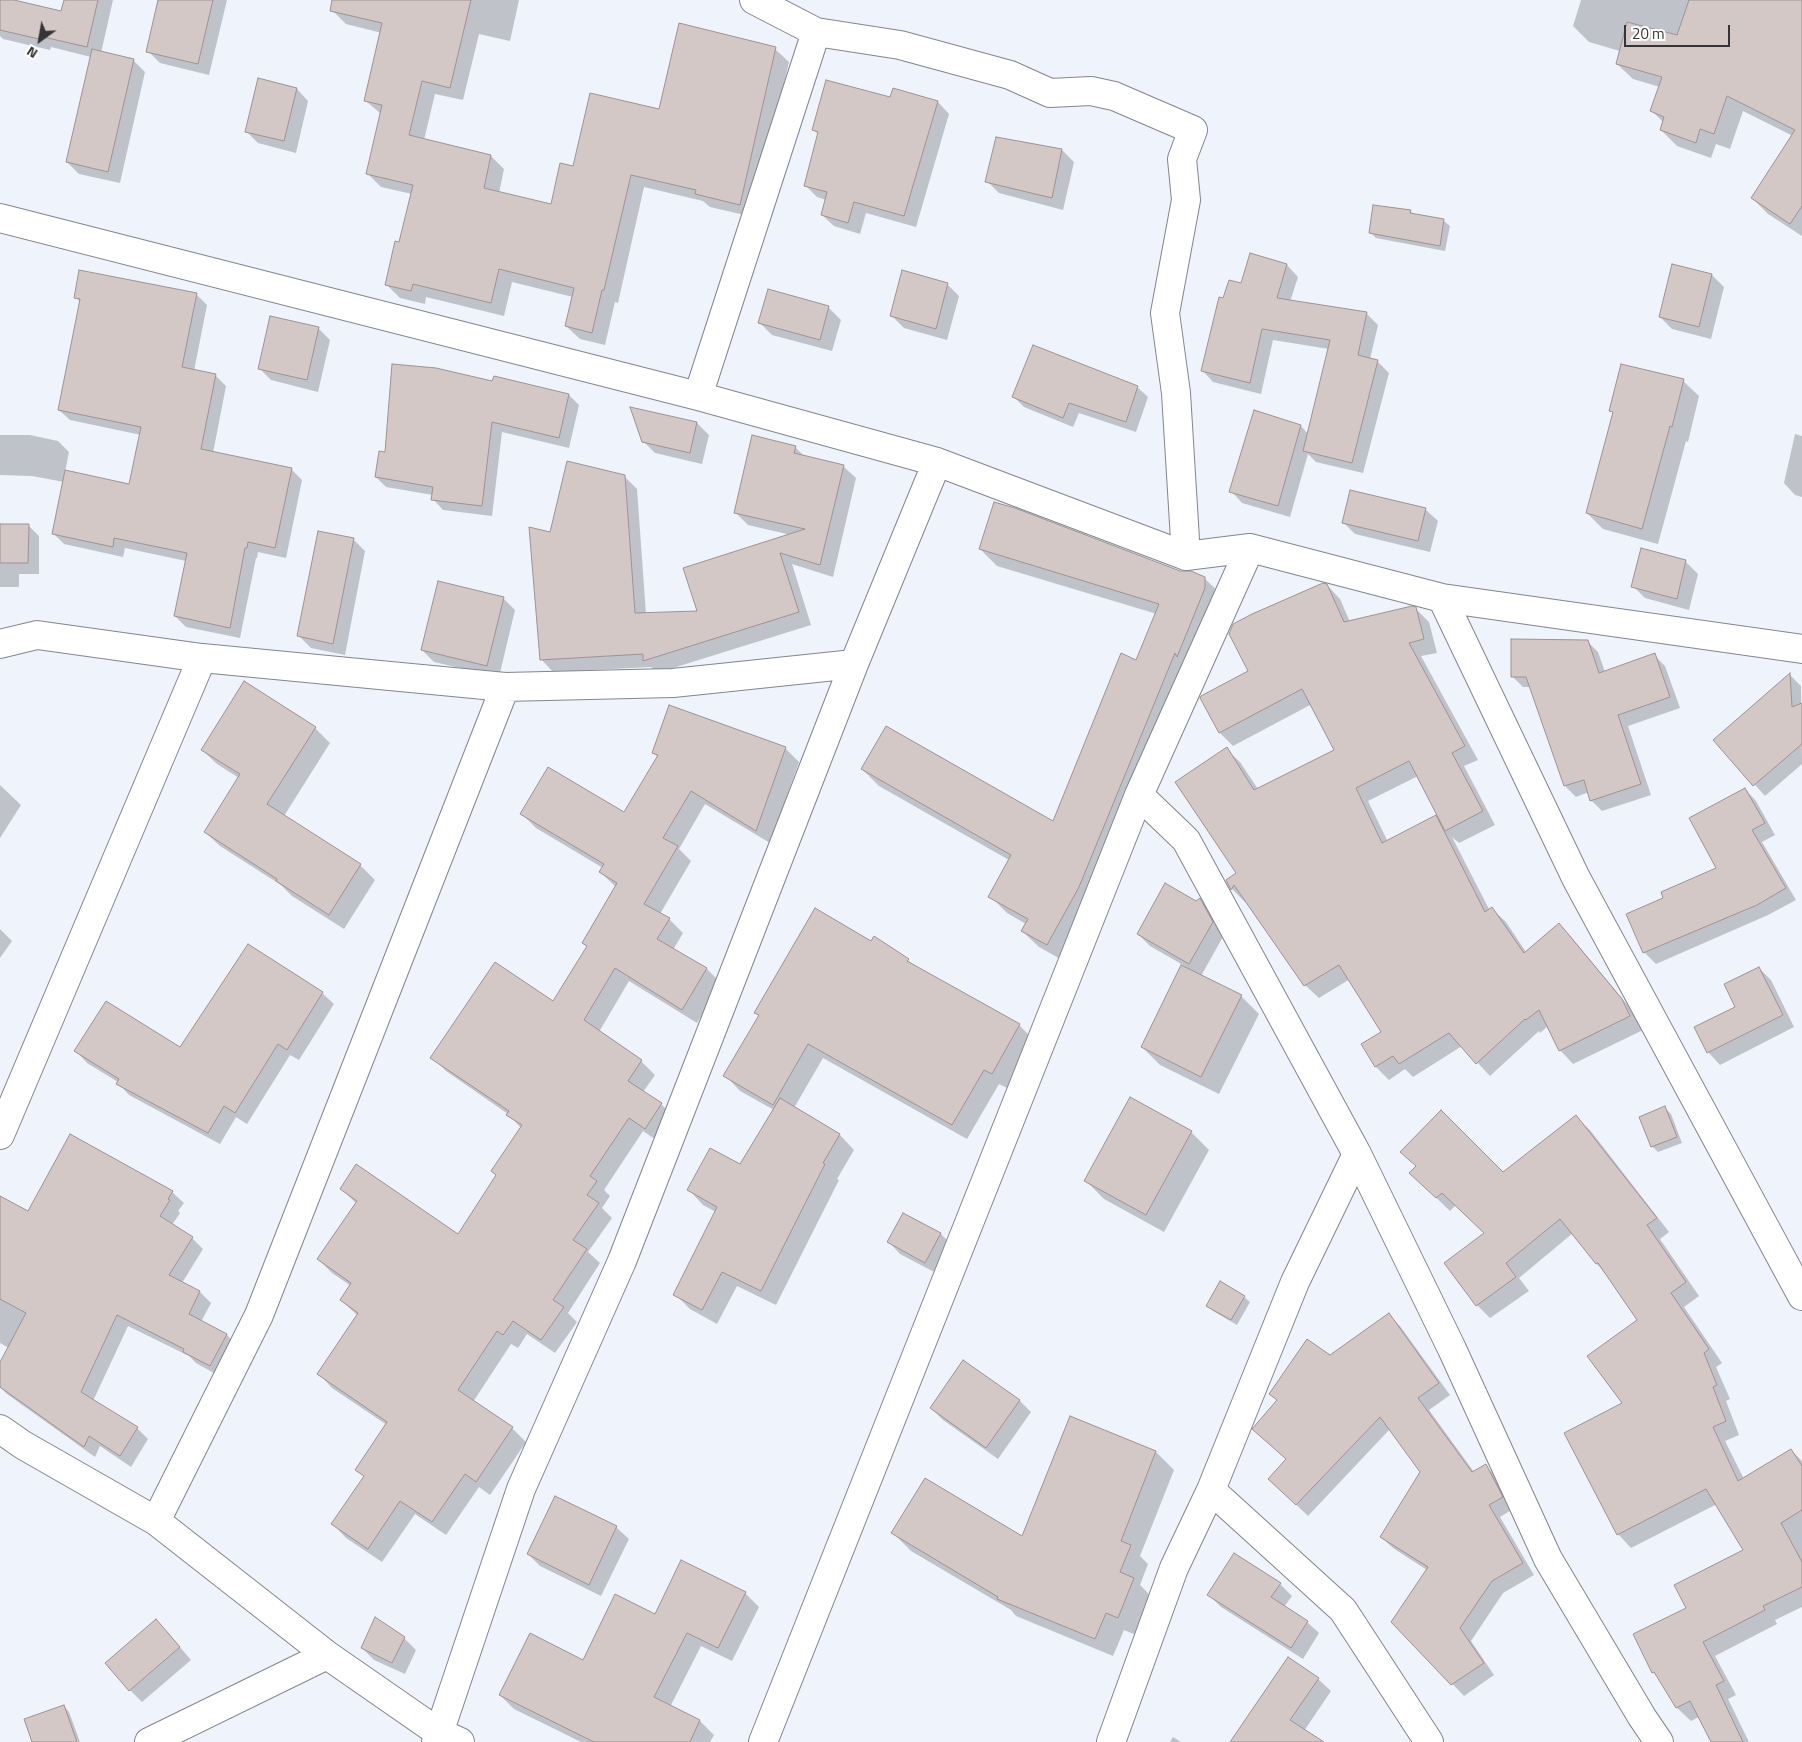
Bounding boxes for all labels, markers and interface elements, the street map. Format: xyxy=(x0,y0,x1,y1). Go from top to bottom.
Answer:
north arrow xyxy=(15,15,65,65)
scale bar xyxy=(1627,15,1733,47)
text: 20 m xyxy=(1632,22,1665,45)
text: N xyxy=(22,42,41,65)

